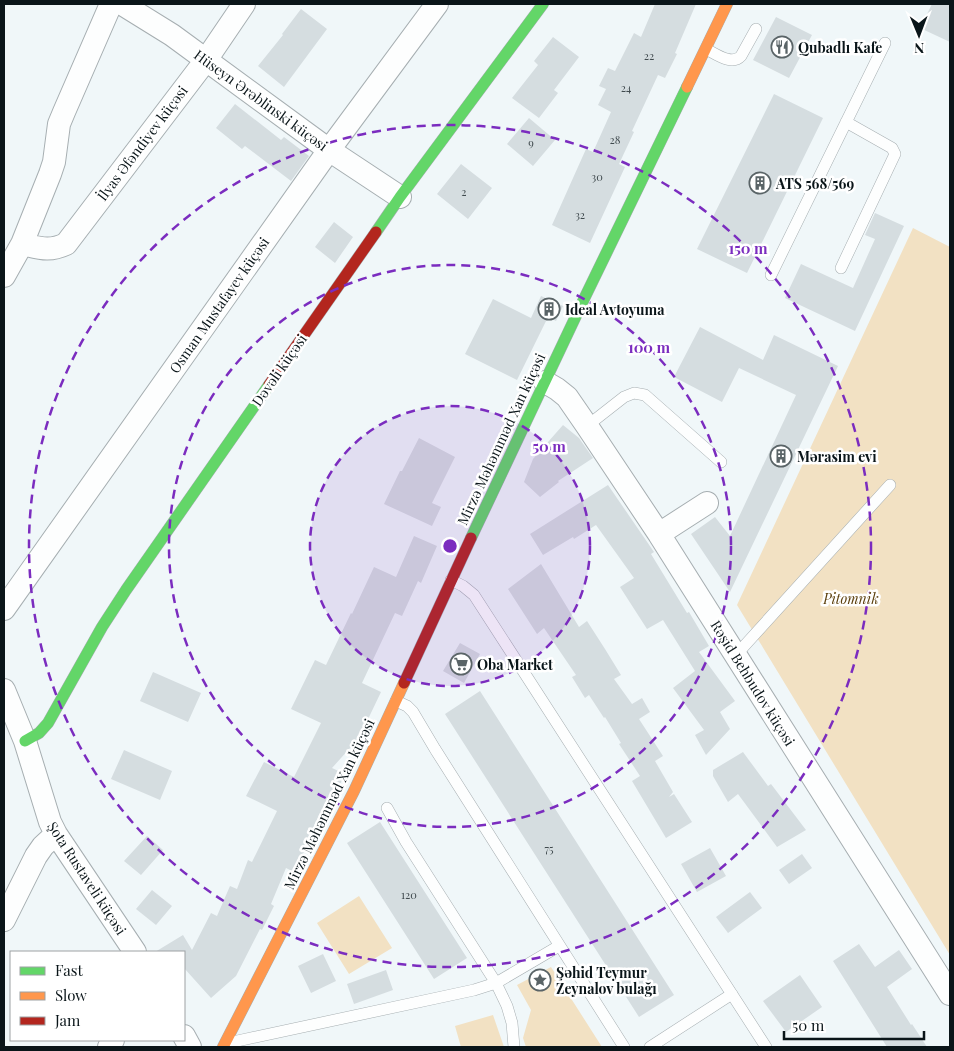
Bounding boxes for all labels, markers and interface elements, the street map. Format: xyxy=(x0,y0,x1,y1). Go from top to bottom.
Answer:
north arrow xyxy=(894,10,944,60)
restaurant icon: Qubadlı Kafe xyxy=(770,35,794,59)
place label: Qubadlı Kafe xyxy=(798,38,882,57)
text: N xyxy=(914,39,924,58)
street label: Hüseyn Ərəblinski küçəsi xyxy=(190,45,332,155)
house number: 22 xyxy=(644,48,654,63)
house number: 24 xyxy=(621,80,632,95)
street label: İlyas Əfəndiyev küçəsi xyxy=(92,82,192,204)
house number: 28 xyxy=(610,132,621,147)
house number: 9 xyxy=(528,135,534,150)
house number: 30 xyxy=(591,169,603,184)
building icon: ATS 568/569 xyxy=(748,171,772,195)
place label: ATS 568/569 xyxy=(775,174,854,193)
house number: 2 xyxy=(461,184,467,199)
house number: 32 xyxy=(575,207,585,222)
street label: Osman Mustafayev küçəsi xyxy=(165,233,273,377)
text: 150 m xyxy=(728,238,768,258)
building icon: Ideal Avtoyuma xyxy=(537,297,561,321)
place label: Ideal Avtoyuma xyxy=(565,300,665,319)
street label: Dəvəli küçəsi xyxy=(247,330,311,410)
text: 100 m xyxy=(628,337,671,357)
street label: Mirzə Məhəmməd Xan küçəsi xyxy=(453,350,549,528)
text: 50 m xyxy=(532,436,566,456)
building icon: Mərasim evi xyxy=(769,444,793,468)
place label: Mərasim evi xyxy=(797,447,877,466)
centre of rings xyxy=(441,537,459,555)
park label: Pitomnik xyxy=(822,589,879,608)
street label: Rəşid Behbudov küçəsi xyxy=(707,617,799,749)
supermarket icon: Oba Market xyxy=(449,652,473,676)
place label: Oba Market xyxy=(477,655,553,674)
street label: Mirzə Məhəmməd Xan küçəsi xyxy=(279,716,379,892)
street label: Şota Rustaveli küçəsi xyxy=(43,818,131,938)
house number: 75 xyxy=(544,841,554,856)
house number: 120 xyxy=(401,887,417,902)
legend xyxy=(10,951,185,1041)
text: Fast xyxy=(55,960,84,980)
place label: Şəhid Teymur Zeynalov bulağı xyxy=(556,963,657,998)
place icon: Şəhid Teymur Zeynalov bulağı xyxy=(528,968,552,992)
text: Slow xyxy=(55,985,87,1005)
scale bar xyxy=(784,1008,924,1040)
text: Jam xyxy=(54,1010,81,1030)
text: 50 m xyxy=(792,1015,825,1035)

